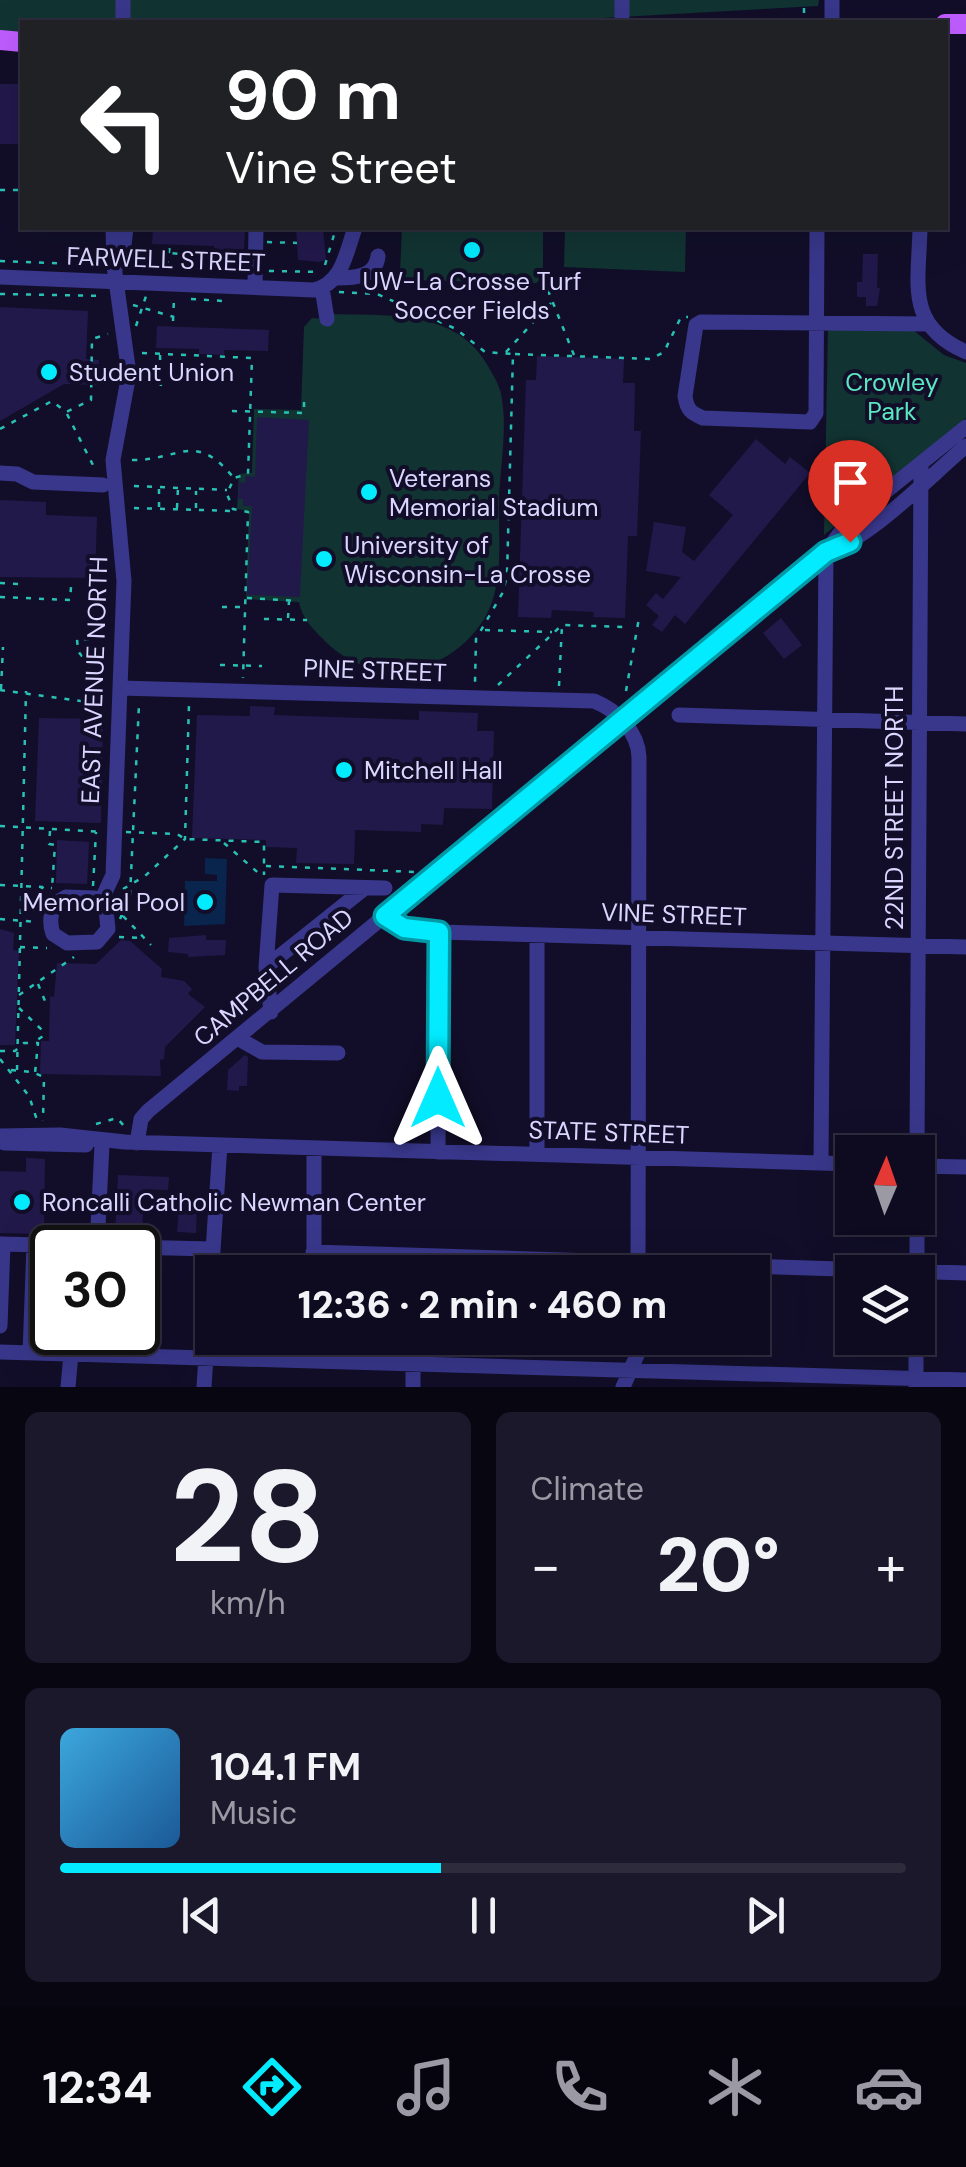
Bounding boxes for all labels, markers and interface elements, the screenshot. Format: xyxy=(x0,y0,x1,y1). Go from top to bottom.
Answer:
text: 90 m xyxy=(225,50,401,141)
icon: left xyxy=(60,60,190,190)
text: Vine Street xyxy=(225,138,457,197)
marker: UW-La Crosse Turf Soccer Fields xyxy=(461,239,483,261)
street label: FARWELL STREET xyxy=(66,240,266,279)
place label: UW-La Crosse Turf Soccer Fields xyxy=(363,265,581,327)
place label: Student Union xyxy=(69,356,234,389)
marker: Student Union xyxy=(38,361,60,383)
park label: Crowley Park xyxy=(845,366,939,428)
pin xyxy=(808,440,893,543)
icon: arrive xyxy=(823,455,878,510)
place label: Veterans Memorial Stadium xyxy=(389,462,599,524)
marker: Veterans Memorial Stadium xyxy=(358,481,380,503)
place label: University of Wisconsin-La Crosse xyxy=(344,529,591,591)
marker: University of Wisconsin-La Crosse xyxy=(313,548,335,570)
street label: EAST AVENUE NORTH xyxy=(74,556,115,804)
street label: PINE STREET xyxy=(303,652,447,689)
street label: 22ND STREET NORTH xyxy=(878,686,911,930)
place label: Mitchell Hall xyxy=(364,754,503,787)
marker: Mitchell Hall xyxy=(333,759,355,781)
place label: Memorial Pool xyxy=(23,886,185,919)
marker: Memorial Pool xyxy=(194,891,216,913)
street label: VINE STREET xyxy=(601,895,747,934)
street label: CAMPBELL ROAD xyxy=(187,901,360,1054)
position arrow xyxy=(386,1046,490,1150)
street label: STATE STREET xyxy=(528,1113,690,1152)
north arrow xyxy=(835,1135,935,1235)
map controls xyxy=(835,1135,935,1355)
place label: Roncalli Catholic Newman Center xyxy=(42,1186,426,1219)
marker: Roncalli Catholic Newman Center xyxy=(11,1191,33,1213)
speed limit sign: 30 xyxy=(30,1225,160,1355)
button: layers xyxy=(835,1255,935,1355)
text: 12:36 · 2 min · 460 m xyxy=(298,1280,667,1330)
text: 28 xyxy=(170,1432,326,1601)
text: Climate xyxy=(531,1468,644,1510)
text: 20° xyxy=(657,1517,780,1614)
text: − xyxy=(531,1530,561,1602)
text: + xyxy=(876,1530,906,1602)
text: km/h xyxy=(210,1582,286,1624)
text: 104.1 FM xyxy=(210,1742,361,1792)
text: Music xyxy=(210,1792,297,1834)
icon: previous xyxy=(174,1888,229,1943)
icon: pause xyxy=(456,1888,511,1943)
icon: next xyxy=(738,1888,793,1943)
icon: directions xyxy=(237,2052,307,2122)
icon: music xyxy=(391,2052,461,2122)
icon: phone xyxy=(545,2052,615,2122)
icon: climate xyxy=(700,2052,770,2122)
icon: car xyxy=(854,2052,924,2122)
text: 12:34 xyxy=(42,2058,152,2117)

